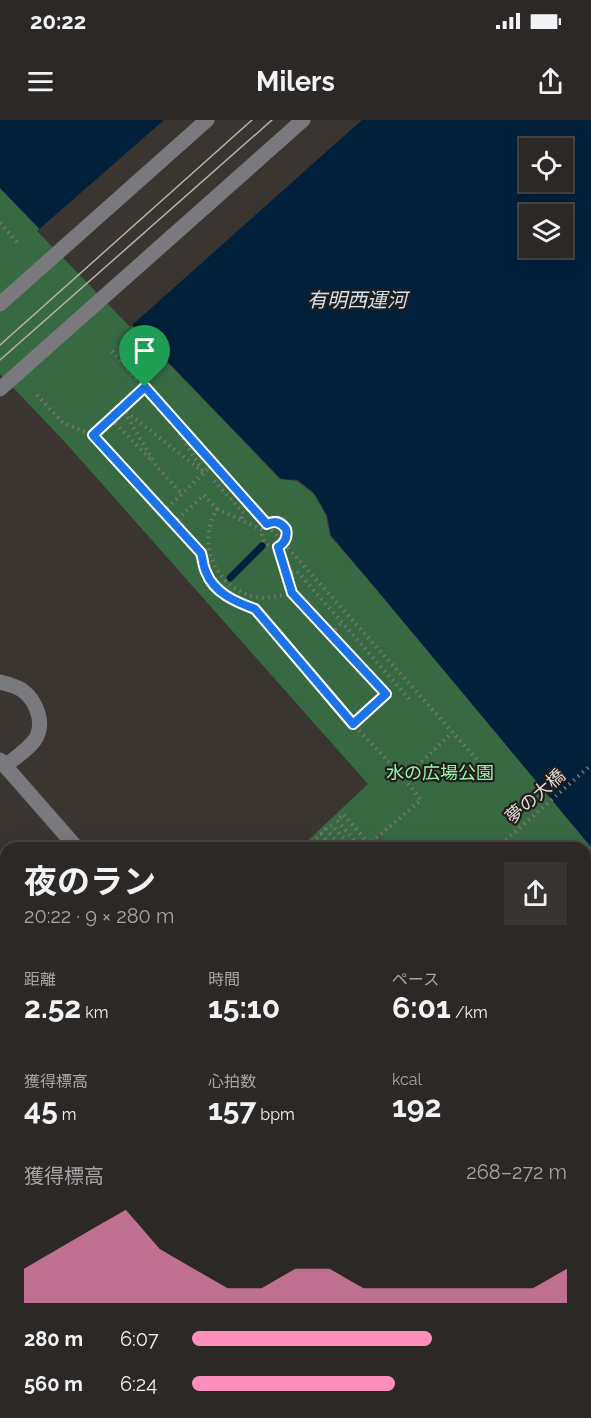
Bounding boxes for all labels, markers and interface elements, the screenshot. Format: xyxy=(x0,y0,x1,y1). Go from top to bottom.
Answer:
text: 20:22 xyxy=(30,8,86,34)
icon: menu xyxy=(24,65,57,98)
icon: share xyxy=(534,65,567,98)
text: Milers xyxy=(256,66,335,97)
map controls xyxy=(519,138,573,258)
button: locate xyxy=(519,138,573,192)
button: layers xyxy=(519,204,573,258)
water label: 有明西運河 xyxy=(307,288,411,312)
pin xyxy=(119,325,170,387)
icon: arrive xyxy=(128,334,161,367)
park label: 水の広場公園 xyxy=(386,762,494,783)
street label: 夢の大橋 xyxy=(501,764,569,828)
text: 夜のラン xyxy=(24,862,156,901)
button: share xyxy=(504,862,567,925)
text: 20:22 · 9 × 280 m xyxy=(24,904,174,928)
text: 距離 xyxy=(24,970,56,989)
text: 時間 xyxy=(208,970,240,989)
text: ペース xyxy=(392,970,439,989)
text: 2.52 xyxy=(24,990,81,1025)
text: 15:10 xyxy=(208,990,280,1025)
text: 6:01 xyxy=(392,990,451,1025)
text: km xyxy=(81,1003,108,1022)
text: /km xyxy=(451,1003,488,1022)
text: kcal xyxy=(392,1070,422,1089)
text: 獲得標高 xyxy=(24,1072,88,1091)
text: 心拍数 xyxy=(208,1072,256,1091)
text: 192 xyxy=(392,1089,441,1124)
text: 45 xyxy=(24,1092,58,1127)
text: 157 xyxy=(208,1092,256,1127)
text: m xyxy=(58,1105,77,1124)
text: bpm xyxy=(256,1105,295,1124)
text: 268–272 m xyxy=(466,1160,567,1184)
text: 獲得標高 xyxy=(24,1164,104,1188)
text: 280 m xyxy=(24,1327,83,1351)
text: 6:07 xyxy=(120,1327,159,1351)
text: 560 m xyxy=(24,1372,83,1396)
text: 6:24 xyxy=(120,1372,157,1396)

